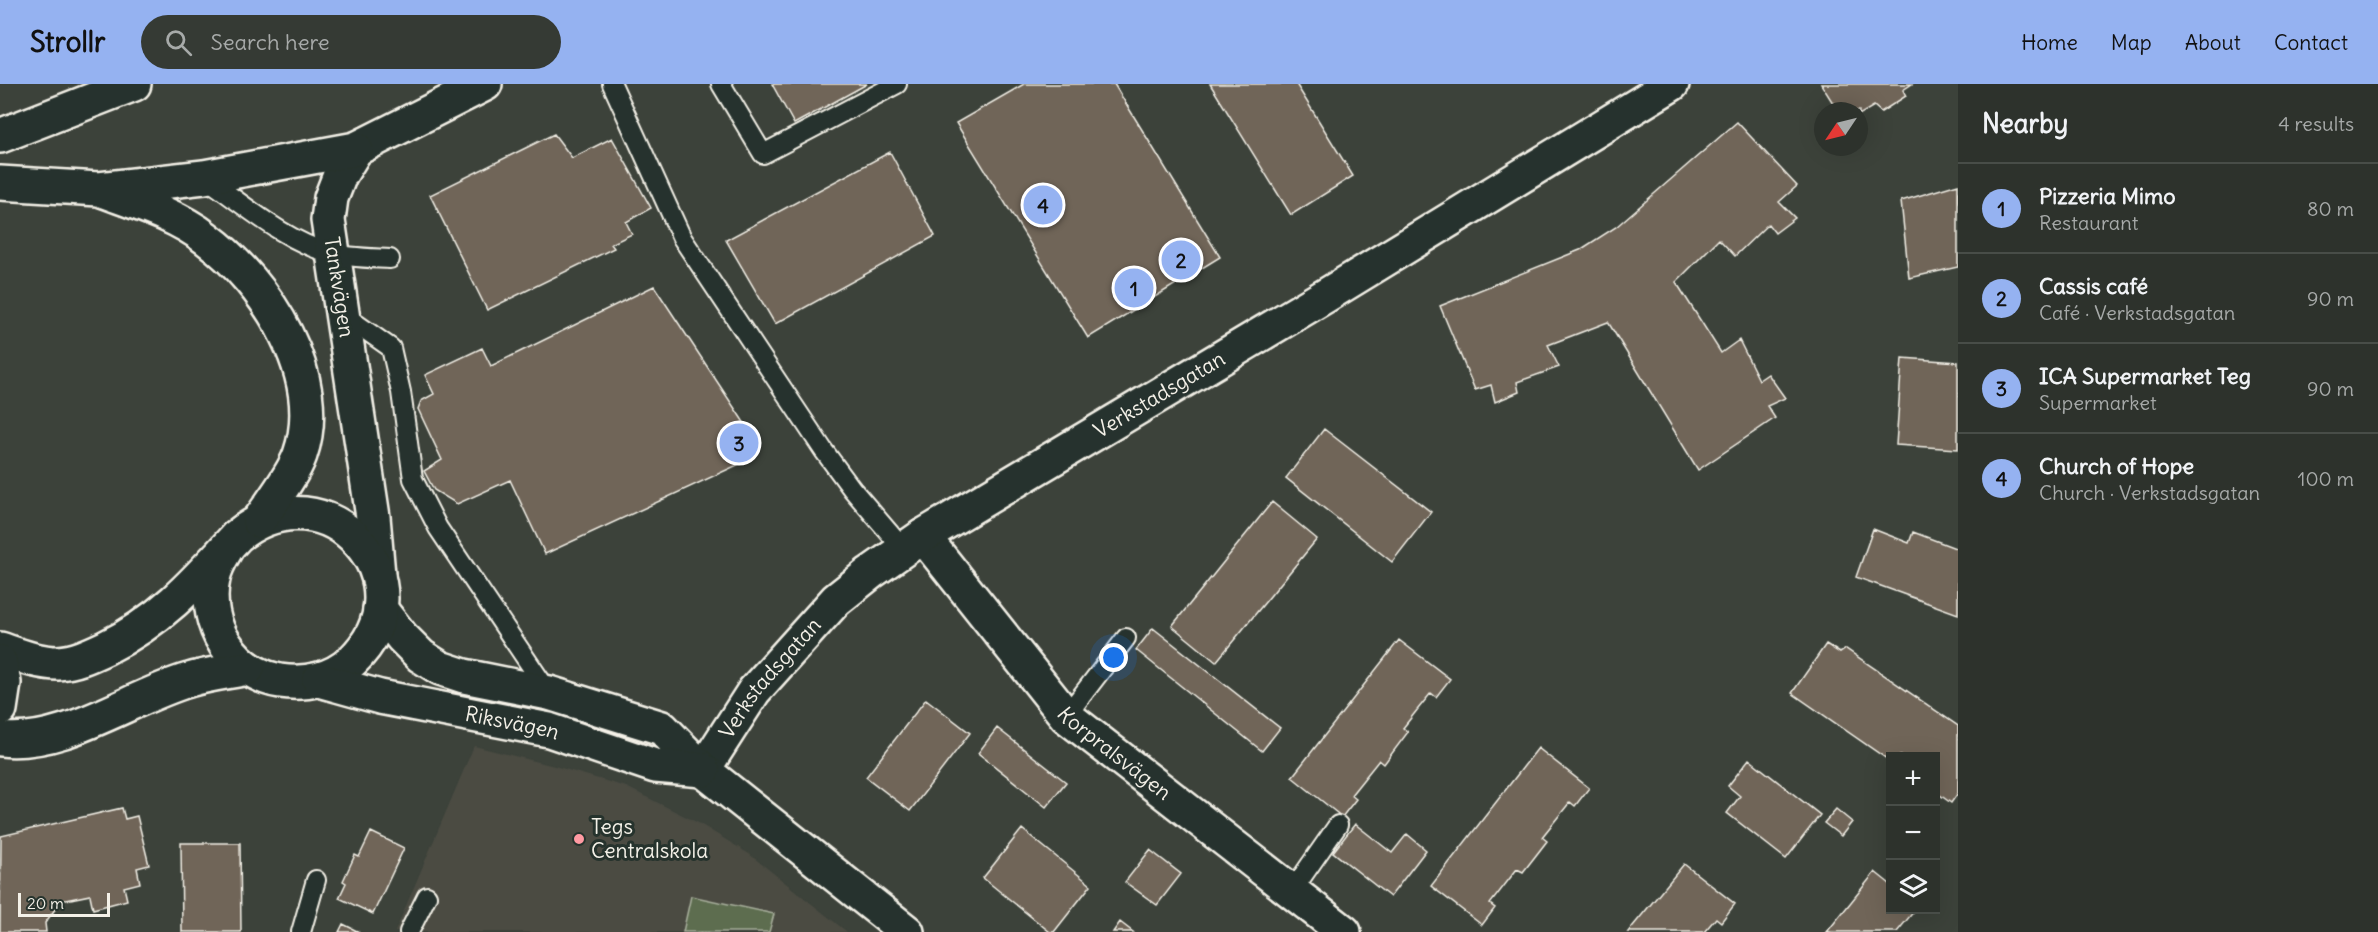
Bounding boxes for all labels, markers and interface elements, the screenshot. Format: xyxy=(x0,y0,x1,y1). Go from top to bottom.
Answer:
search box xyxy=(141,15,561,69)
text: Strollr xyxy=(30,24,105,60)
icon: search xyxy=(162,26,195,59)
text: Search here xyxy=(210,28,330,56)
text: Home xyxy=(2021,29,2078,56)
text: Map xyxy=(2111,29,2152,56)
text: About xyxy=(2185,29,2241,56)
text: Contact xyxy=(2274,29,2348,56)
north arrow xyxy=(1814,102,1868,156)
text: Nearby xyxy=(1982,107,2068,140)
text: 4 results xyxy=(2278,111,2354,136)
pin: 4 xyxy=(1024,182,1062,228)
text: Pizzeria Mimo xyxy=(2039,182,2176,210)
text: 1 xyxy=(1998,196,2005,221)
text: 80 m xyxy=(2307,196,2354,221)
text: Restaurant xyxy=(2039,210,2138,235)
street label: Tankvägen xyxy=(318,235,361,339)
pin: 2 xyxy=(1162,238,1200,282)
pin: 1 xyxy=(1114,266,1154,310)
text: Cassis café xyxy=(2039,272,2148,300)
text: 2 xyxy=(1996,286,2007,311)
text: 90 m xyxy=(2307,286,2354,311)
text: Café · Verkstadsgatan xyxy=(2039,300,2235,325)
street label: Verkstadsgatan xyxy=(1089,345,1230,444)
text: ICA Supermarket Teg xyxy=(2039,362,2251,390)
text: 3 xyxy=(1996,376,2007,401)
text: 90 m xyxy=(2307,376,2354,401)
text: Supermarket xyxy=(2039,390,2157,415)
pin: 3 xyxy=(720,420,758,466)
text: Church of Hope xyxy=(2039,452,2194,480)
text: 4 xyxy=(1996,466,2007,491)
text: 100 m xyxy=(2297,466,2354,491)
text: Church · Verkstadsgatan xyxy=(2039,480,2260,505)
street label: Verkstadsgatan xyxy=(713,612,827,744)
your location xyxy=(1099,643,1128,672)
street label: Riksvägen xyxy=(463,700,563,746)
street label: Korpralsvägen xyxy=(1051,702,1177,806)
map controls xyxy=(1886,752,1940,914)
button: + xyxy=(1886,752,1940,806)
button: − xyxy=(1886,806,1940,860)
place label: Tegs Centralskola xyxy=(591,813,708,864)
marker: Tegs Centralskola xyxy=(572,832,586,846)
button: layers xyxy=(1886,860,1940,914)
scale bar xyxy=(18,890,110,918)
text: 20 m xyxy=(27,893,64,913)

